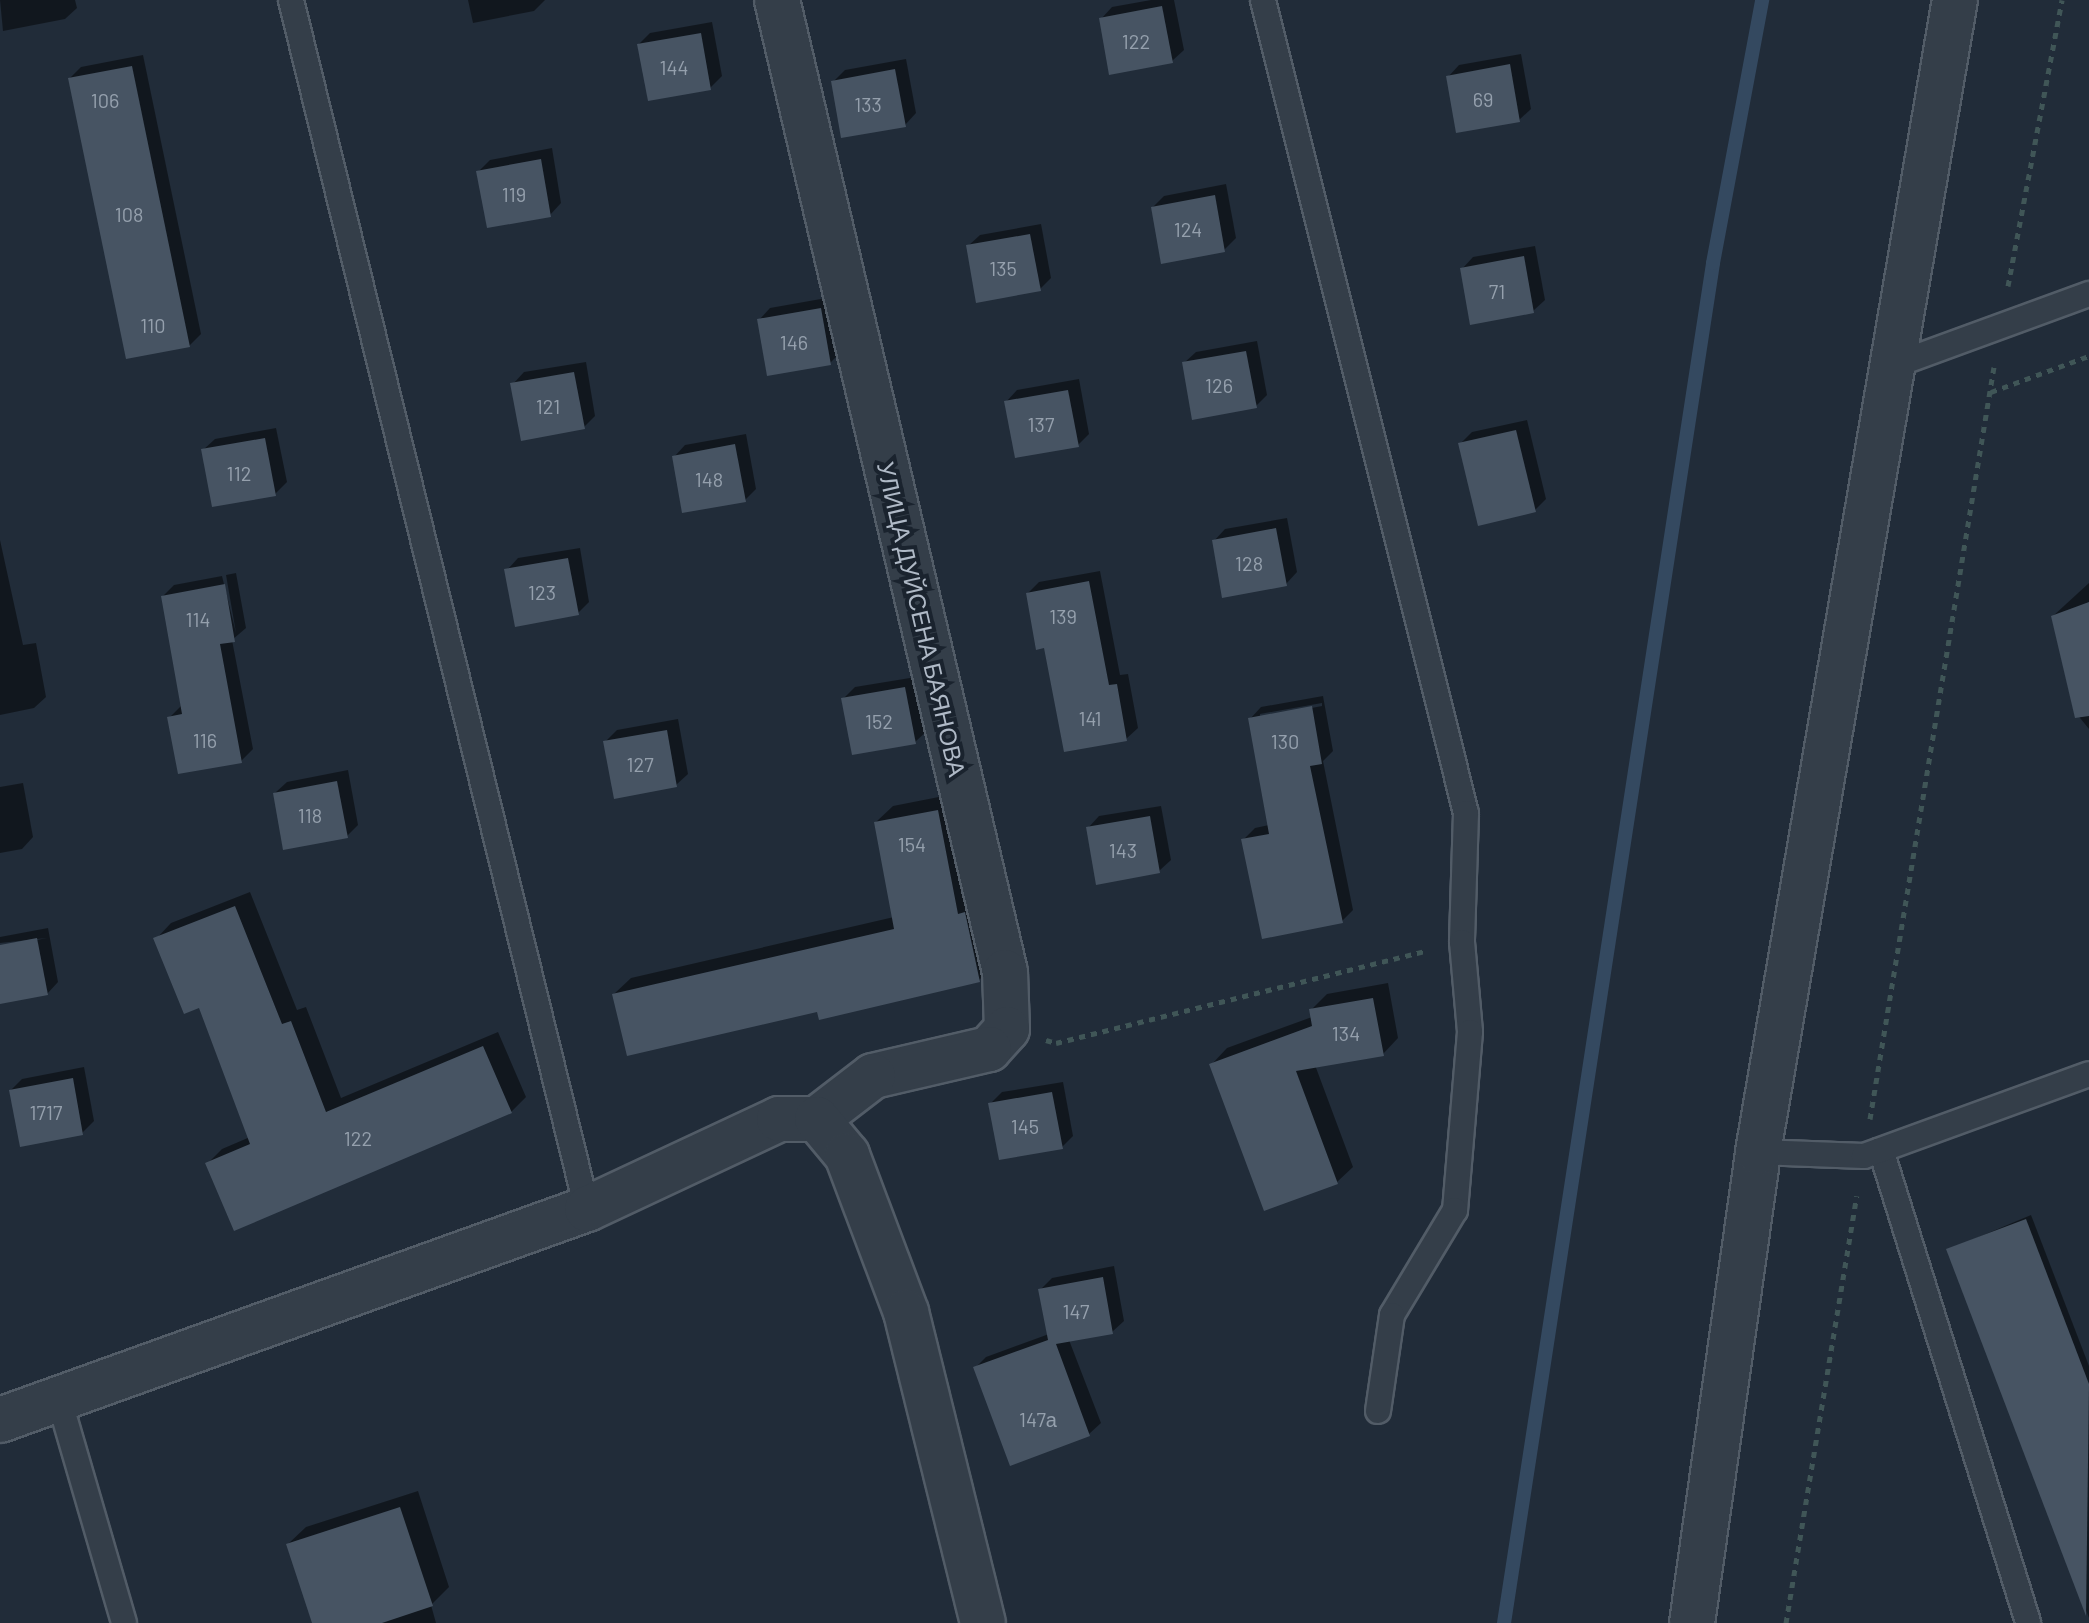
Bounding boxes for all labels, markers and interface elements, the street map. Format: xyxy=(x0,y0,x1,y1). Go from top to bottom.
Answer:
house number: 122 xyxy=(1122,29,1150,53)
house number: 144 xyxy=(659,55,689,79)
house number: 69 xyxy=(1473,87,1493,111)
house number: 106 xyxy=(91,88,119,112)
house number: 133 xyxy=(854,92,882,116)
house number: 119 xyxy=(502,182,526,206)
house number: 108 xyxy=(115,202,143,226)
house number: 124 xyxy=(1174,217,1202,241)
house number: 135 xyxy=(989,256,1017,280)
house number: 71 xyxy=(1489,279,1505,303)
house number: 110 xyxy=(140,313,166,337)
house number: 146 xyxy=(780,330,808,354)
house number: 126 xyxy=(1205,373,1233,397)
house number: 121 xyxy=(536,394,560,418)
house number: 137 xyxy=(1028,412,1054,436)
street label: УЛИЦА ДУЙСЕНА БАЯНОВА xyxy=(872,459,972,779)
house number: 112 xyxy=(227,461,251,485)
house number: 148 xyxy=(695,467,723,491)
house number: 128 xyxy=(1235,551,1263,575)
house number: 123 xyxy=(528,580,556,604)
house number: 139 xyxy=(1049,604,1077,628)
house number: 114 xyxy=(185,607,211,631)
house number: 141 xyxy=(1078,706,1102,730)
house number: 152 xyxy=(865,709,893,733)
house number: 116 xyxy=(193,728,217,752)
house number: 130 xyxy=(1271,729,1299,753)
house number: 127 xyxy=(626,752,654,776)
house number: 118 xyxy=(298,803,322,827)
house number: 154 xyxy=(898,832,926,856)
house number: 143 xyxy=(1109,838,1137,862)
house number: 134 xyxy=(1332,1021,1360,1045)
house number: 1717 xyxy=(30,1100,62,1124)
house number: 145 xyxy=(1011,1114,1039,1138)
house number: 122 xyxy=(344,1126,372,1150)
house number: 147 xyxy=(1063,1299,1089,1323)
house number: 147а xyxy=(1019,1407,1057,1431)

